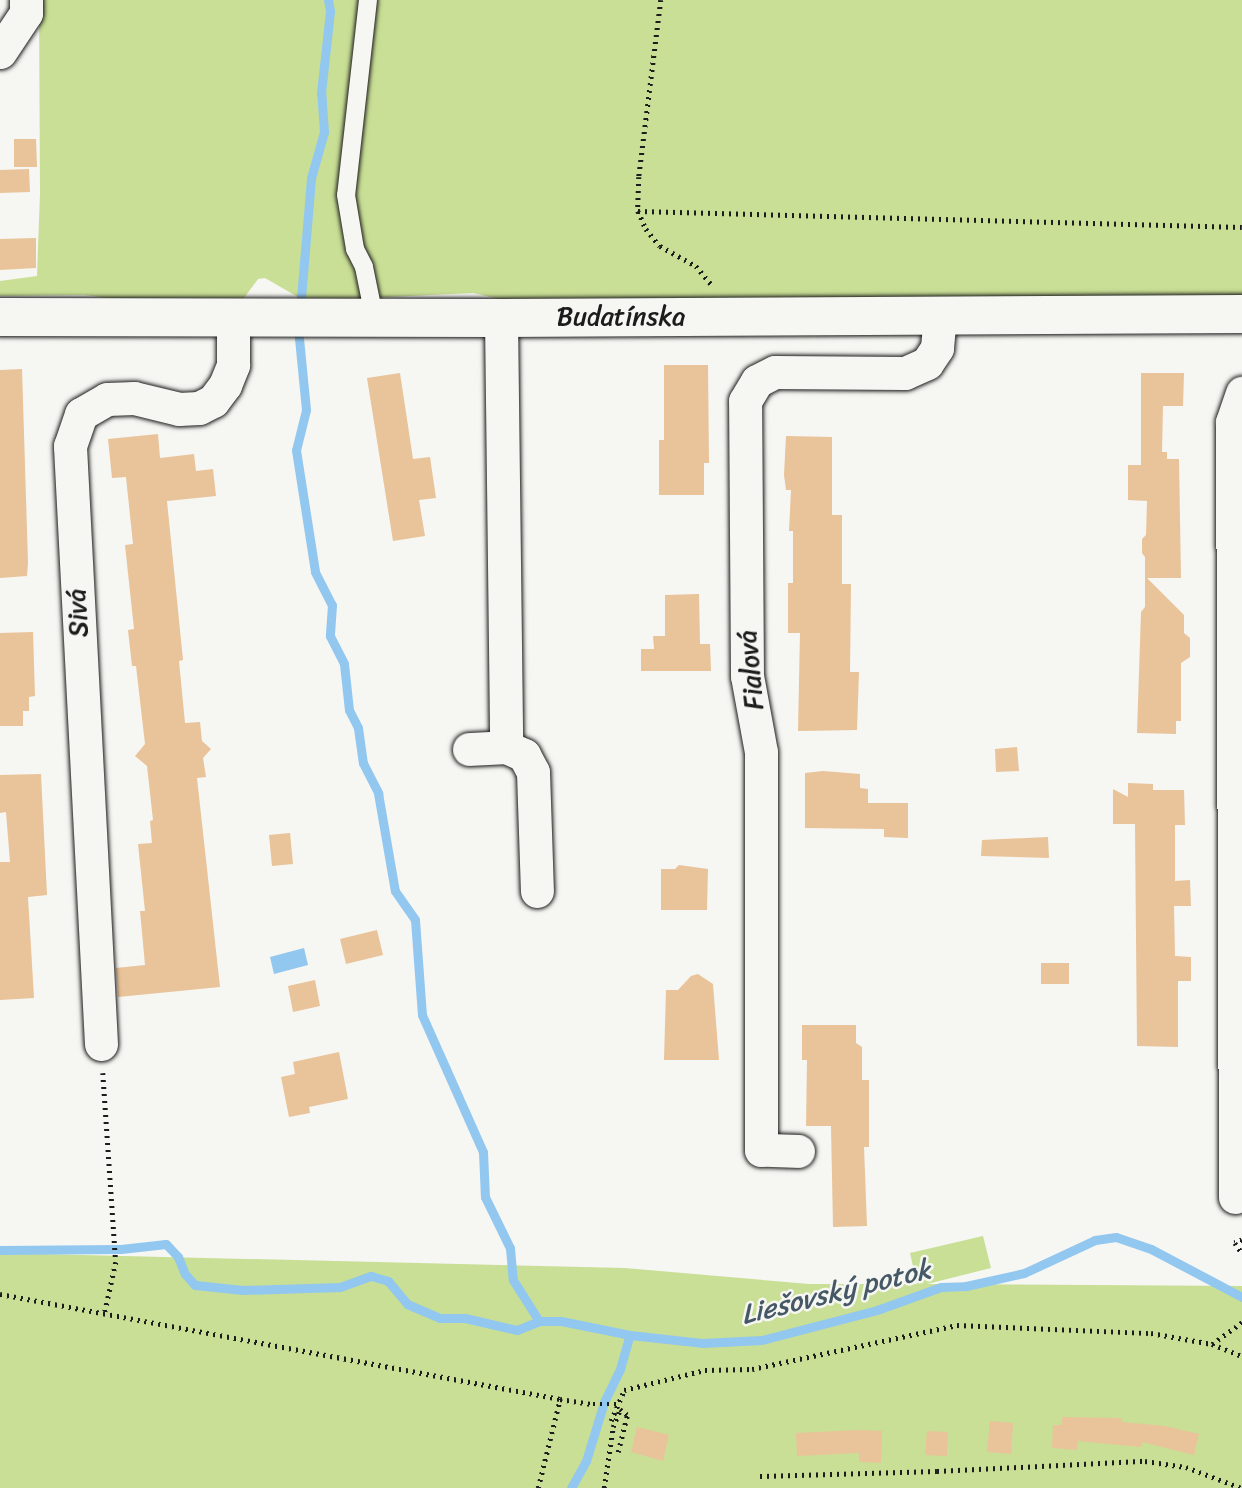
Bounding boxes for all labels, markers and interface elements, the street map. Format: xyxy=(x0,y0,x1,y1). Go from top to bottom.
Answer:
street label: Budatínska xyxy=(557,301,685,333)
street label: Sivá xyxy=(61,588,95,638)
street label: Fialová xyxy=(732,629,770,711)
water label: Liešovský potok xyxy=(737,1252,935,1332)

